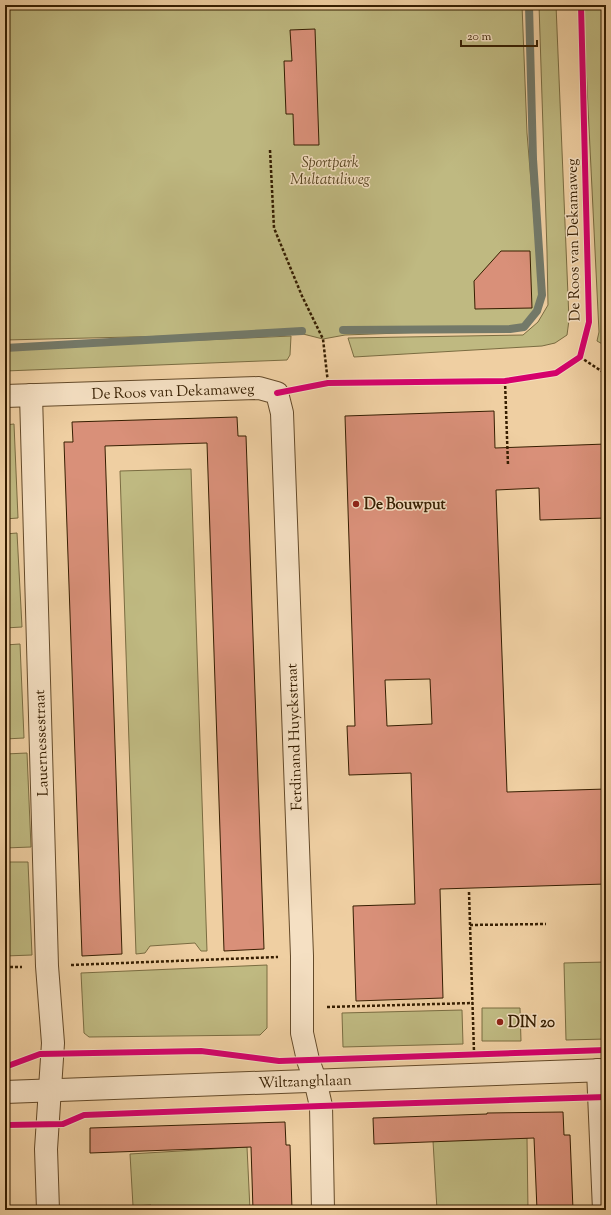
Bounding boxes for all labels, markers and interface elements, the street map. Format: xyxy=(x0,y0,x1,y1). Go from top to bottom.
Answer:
scale bar xyxy=(461,22,537,48)
text: 20 m xyxy=(467,28,492,46)
park label: Sportpark Multatuliweg xyxy=(290,153,371,191)
street label: De Roos van Dekamaweg xyxy=(563,158,586,322)
street label: De Roos van Dekamaweg xyxy=(91,379,255,406)
place label: De Bouwput xyxy=(364,495,447,516)
marker: De Bouwput xyxy=(351,499,361,509)
street label: Ferdinand Huyckstraat xyxy=(282,663,309,811)
street label: Lauernessestraat xyxy=(30,689,55,797)
place label: DIN 20 xyxy=(508,1013,555,1034)
marker: DIN 20 xyxy=(495,1017,505,1027)
street label: Wiltzanghlaan xyxy=(258,1070,352,1095)

